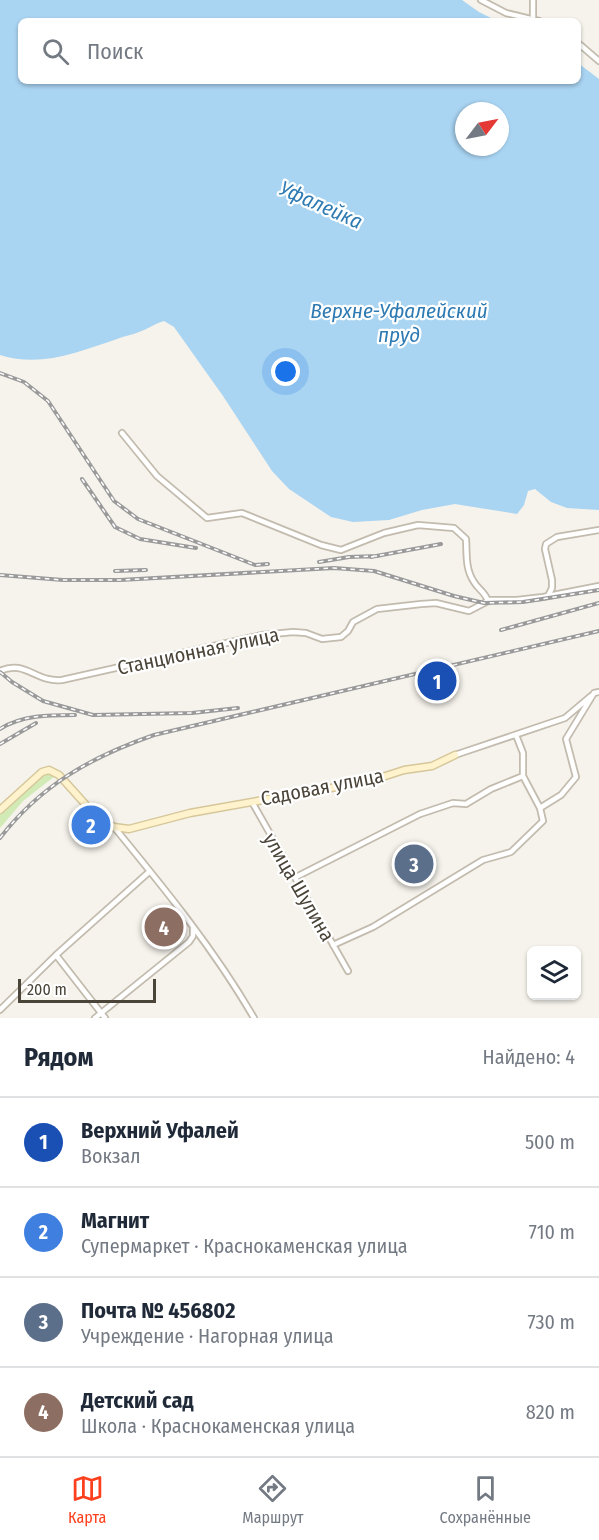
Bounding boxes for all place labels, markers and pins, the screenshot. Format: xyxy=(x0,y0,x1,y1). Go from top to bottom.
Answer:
pin: 1 xyxy=(418,658,456,704)
pin: 2 xyxy=(72,802,110,848)
pin: 3 xyxy=(394,842,434,886)
pin: 4 xyxy=(144,904,184,950)

